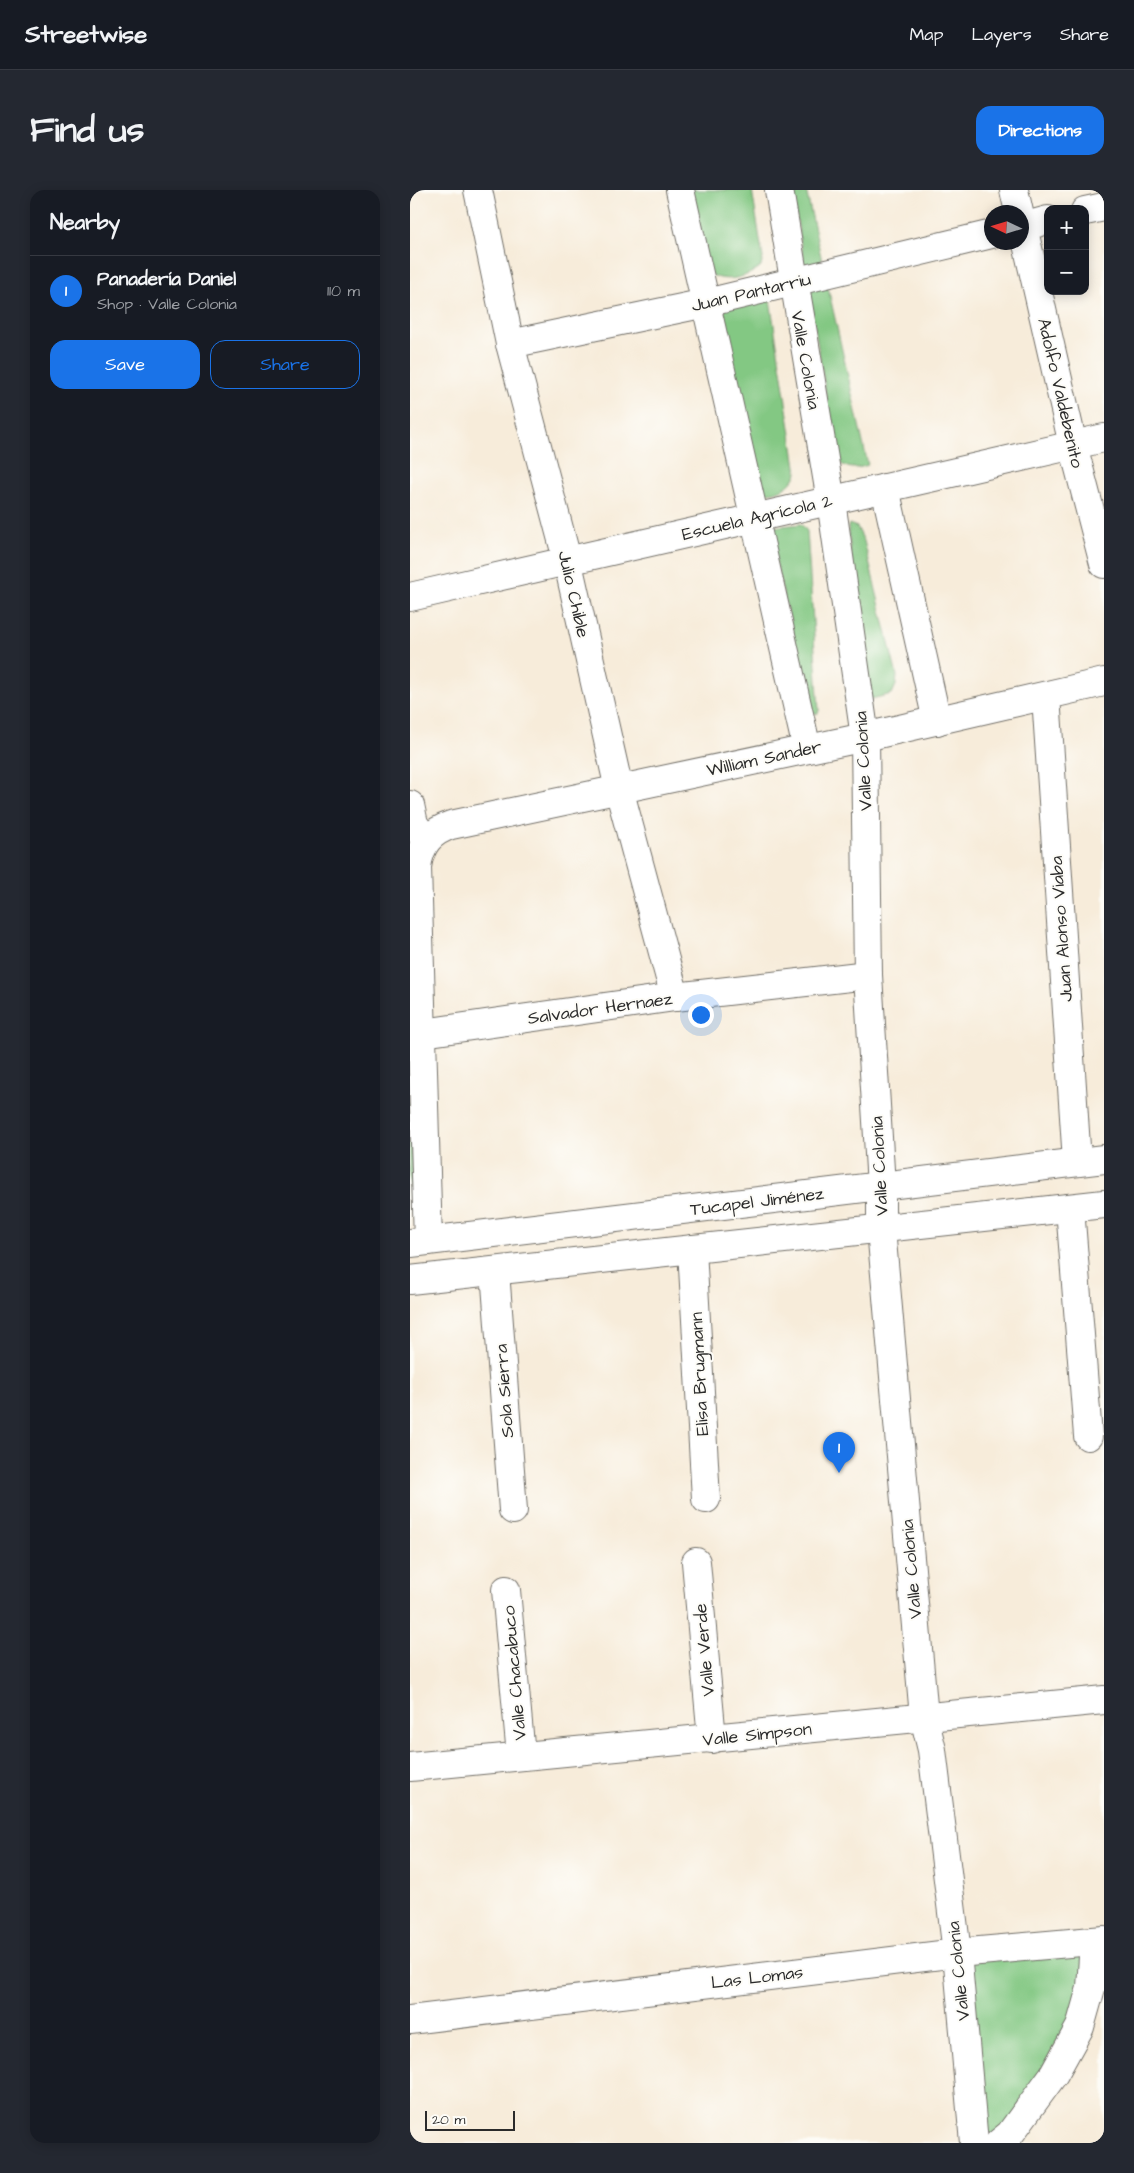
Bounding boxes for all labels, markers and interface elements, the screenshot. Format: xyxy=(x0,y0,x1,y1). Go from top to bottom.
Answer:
text: Streetwise xyxy=(25,18,147,52)
text: Map xyxy=(909,22,943,47)
text: Layers xyxy=(971,22,1032,47)
text: Share xyxy=(1060,22,1109,47)
text: Find us xyxy=(30,106,144,155)
button: Directions xyxy=(976,106,1104,155)
north arrow xyxy=(984,205,1029,250)
map controls xyxy=(1044,205,1089,295)
button: + xyxy=(1044,205,1089,250)
text: Nearby xyxy=(50,208,120,237)
button: − xyxy=(1044,250,1089,295)
text: Panadería Daniel xyxy=(97,266,236,293)
street label: Juan Pantarriu xyxy=(689,267,813,318)
text: 1 xyxy=(65,280,67,302)
text: 110 m xyxy=(327,280,360,302)
text: Shop · Valle Colonia xyxy=(97,293,237,315)
street label: Valle Colonia xyxy=(785,309,826,411)
street label: Adolfo Valdebenito xyxy=(1031,316,1090,470)
button: Save xyxy=(50,340,200,389)
button: Share xyxy=(210,340,360,389)
street label: Escuela Agrícola 2 xyxy=(679,488,836,548)
street label: Julio Chible xyxy=(551,548,596,640)
street label: Valle Colonia xyxy=(848,711,879,811)
street label: William Sander xyxy=(704,734,824,783)
street label: Juan Alonso Viaba xyxy=(1044,855,1079,1003)
street label: Salvador Hernaez xyxy=(526,986,674,1031)
your location xyxy=(688,1002,714,1028)
street label: Valle Colonia xyxy=(864,1116,895,1216)
street label: Tucapel Jiménez xyxy=(689,1181,825,1222)
street label: Elisa Brugmann xyxy=(684,1311,716,1437)
street label: Sola Sierra xyxy=(489,1343,520,1439)
pin: 1 xyxy=(823,1432,855,1473)
street label: Valle Colonia xyxy=(895,1518,928,1620)
street label: Valle Verde xyxy=(688,1602,721,1697)
street label: Valle Chacabuco xyxy=(496,1605,533,1741)
street label: Valle Simpson xyxy=(701,1716,813,1753)
street label: Valle Colonia xyxy=(941,1920,976,2022)
street label: Las Lomas xyxy=(710,1959,805,1996)
scale bar xyxy=(425,2108,515,2131)
text: 20 m xyxy=(432,2110,465,2130)

